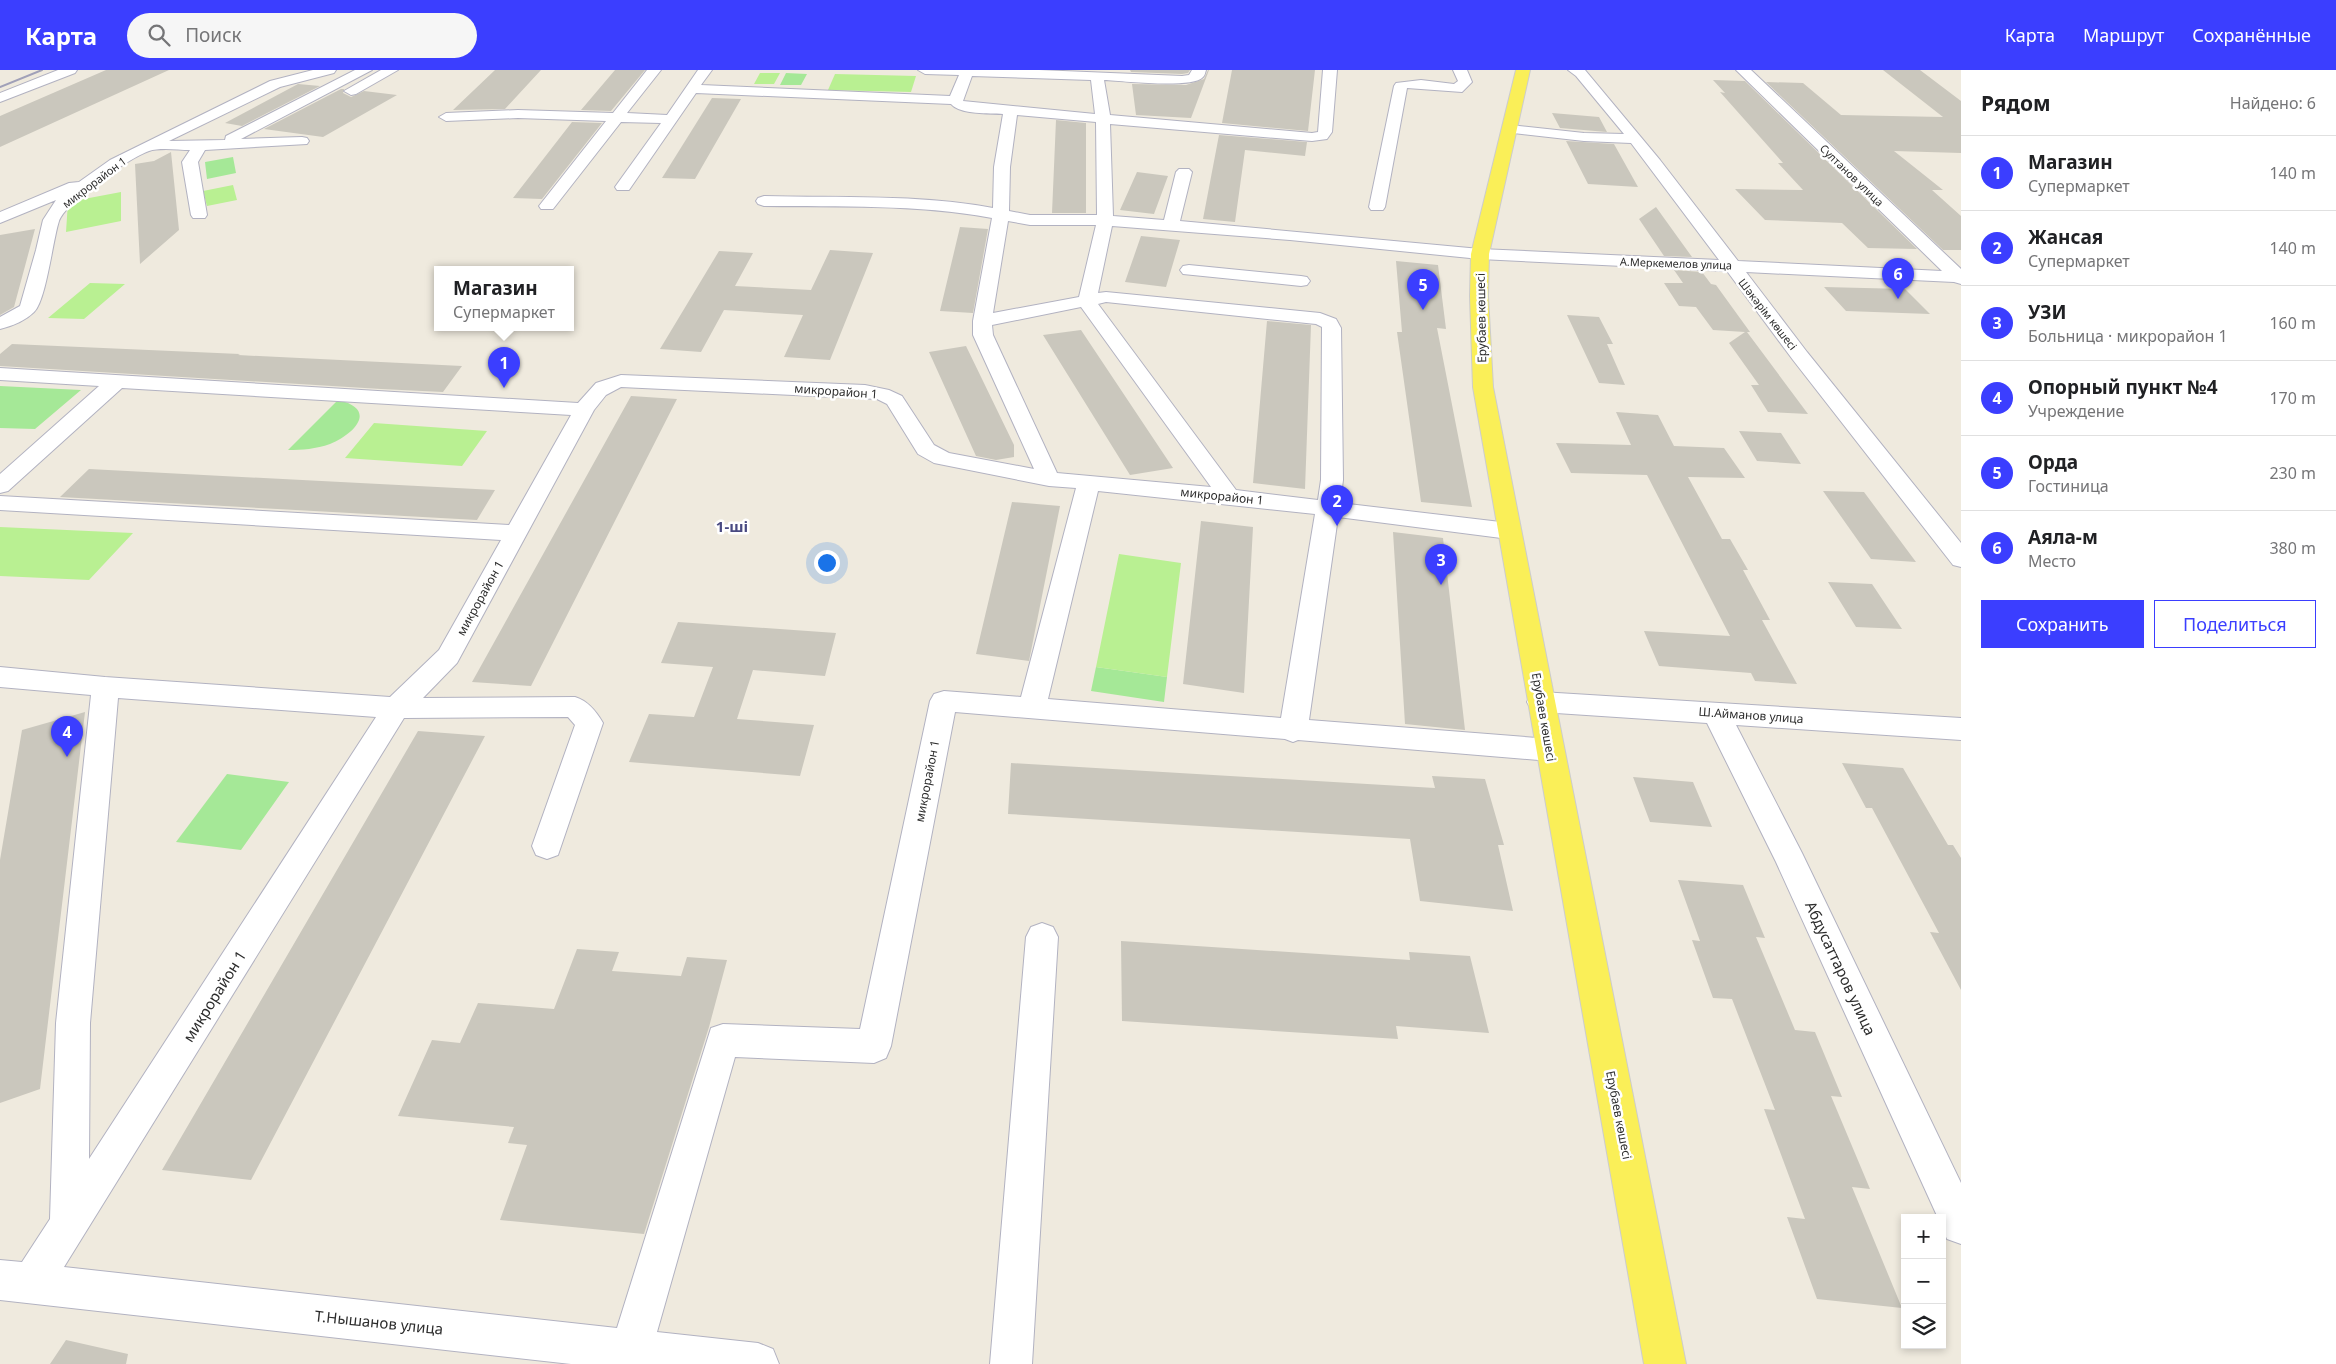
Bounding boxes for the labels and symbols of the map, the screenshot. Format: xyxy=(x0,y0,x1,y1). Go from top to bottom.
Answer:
street label: Султанов улица xyxy=(1817,141,1887,209)
street label: микрорайон 1 xyxy=(59,153,129,211)
street label: А.Меркемелов улица xyxy=(1620,254,1732,272)
pin: 6 xyxy=(1882,258,1914,299)
pin: 5 xyxy=(1407,269,1439,310)
street label: Ерубаев көшесі xyxy=(1472,273,1490,363)
street label: Шәкәрім көшесі xyxy=(1735,275,1801,353)
pin: 1 xyxy=(488,347,520,388)
street label: микрорайон 1 xyxy=(794,380,878,402)
street label: микрорайон 1 xyxy=(1180,483,1264,509)
pin: 2 xyxy=(1321,485,1353,526)
district label: 1-ші xyxy=(716,516,748,536)
pin: 3 xyxy=(1425,544,1457,585)
your location xyxy=(814,550,840,576)
street label: микрорайон 1 xyxy=(452,557,508,639)
street label: Ерубаев көшесі xyxy=(1528,671,1560,763)
street label: Ш.Айманов улица xyxy=(1698,703,1804,727)
pin: 4 xyxy=(51,716,83,757)
street label: микрорайон 1 xyxy=(911,738,943,824)
street label: Абдусаттаров улица xyxy=(1801,898,1881,1038)
street label: микрорайон 1 xyxy=(178,947,250,1045)
street label: Ерубаев көшесі xyxy=(1602,1069,1636,1161)
street label: Т.Нышанов улица xyxy=(314,1305,444,1339)

